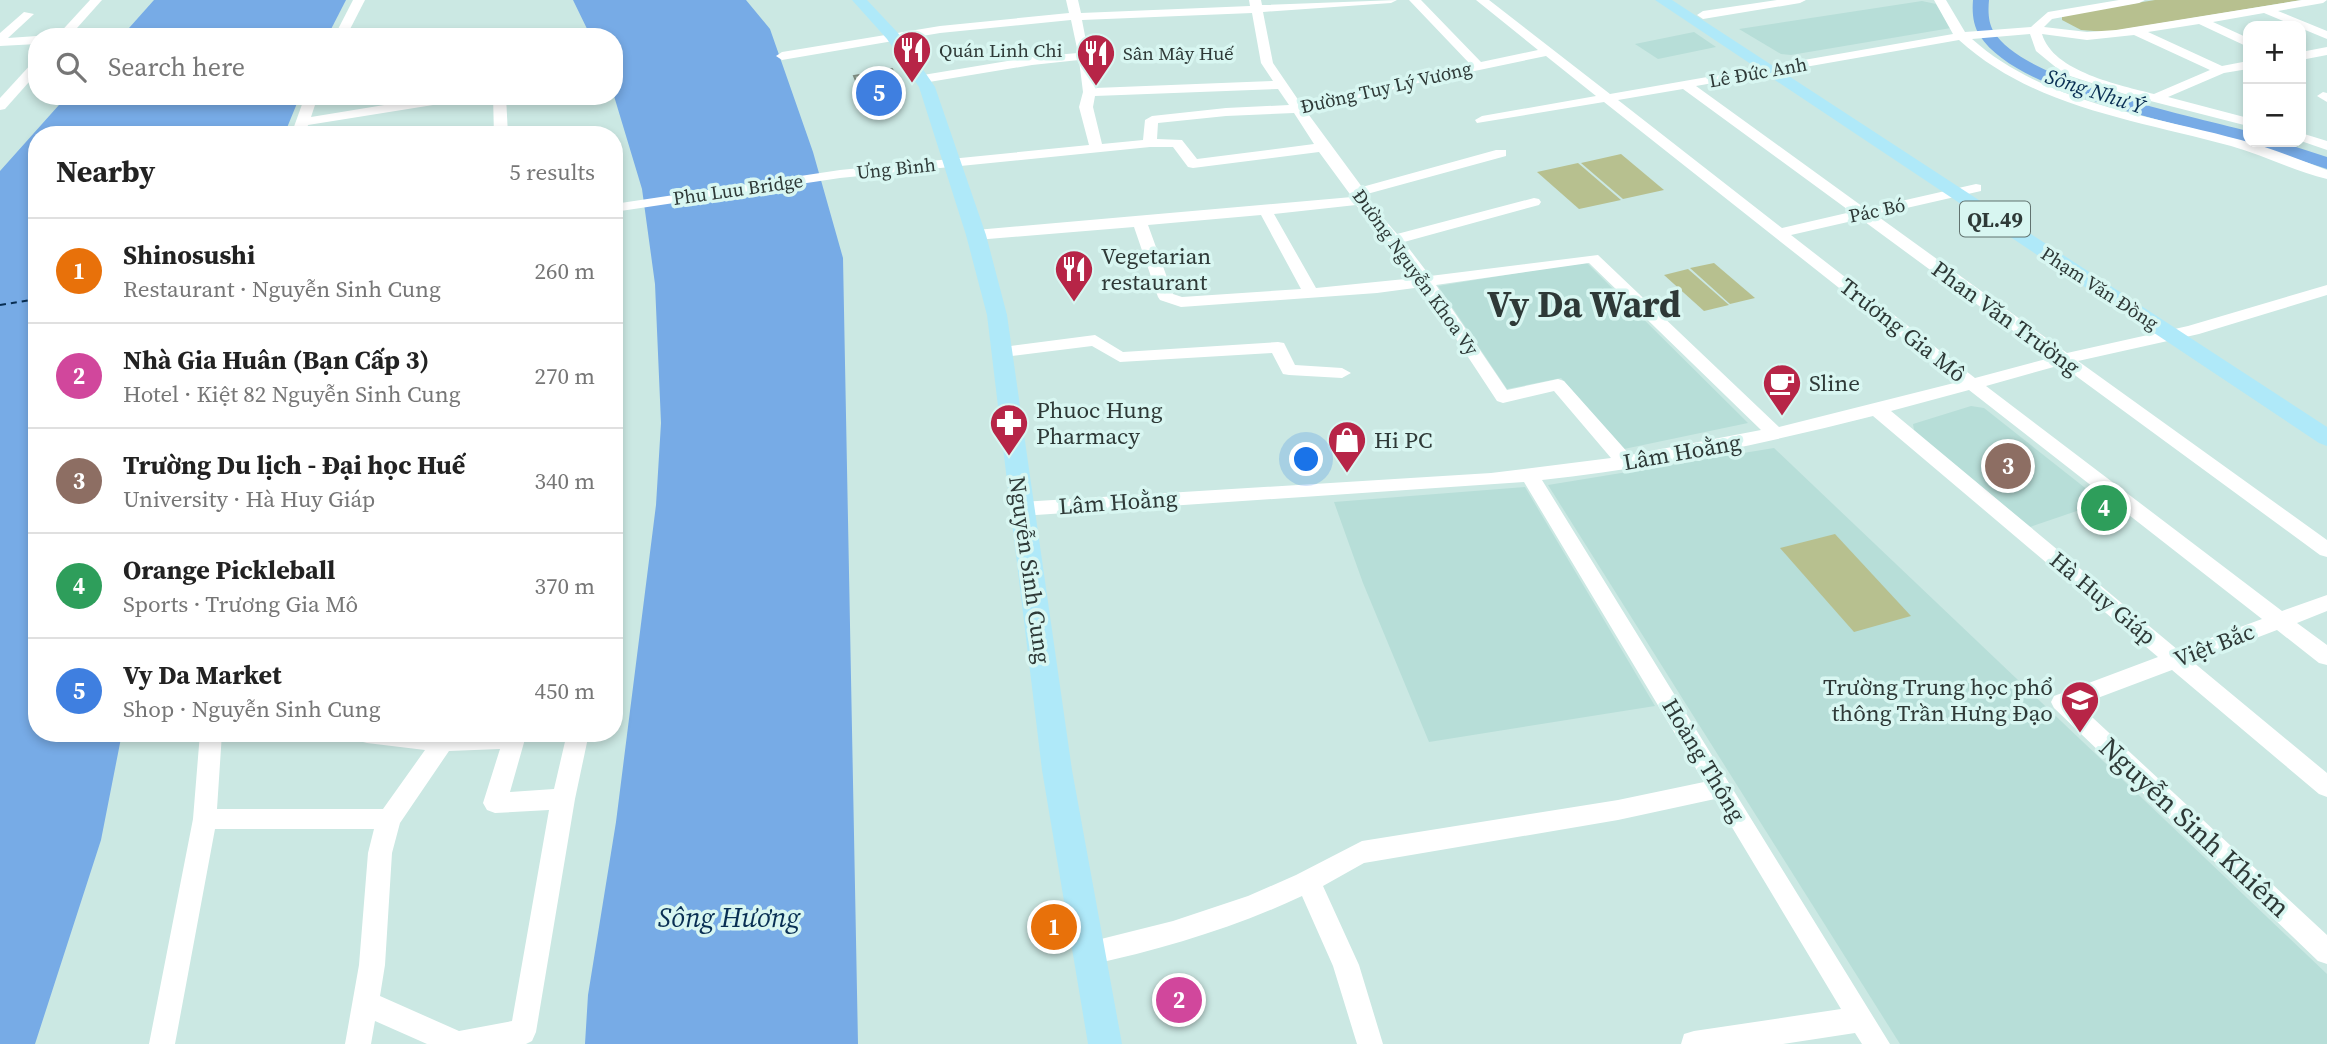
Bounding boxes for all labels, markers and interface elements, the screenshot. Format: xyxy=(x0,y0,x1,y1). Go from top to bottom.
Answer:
map controls xyxy=(2243,21,2306,147)
button: + xyxy=(2243,21,2306,84)
search box xyxy=(28,28,623,105)
restaurant icon: Quán Linh Chi xyxy=(891,29,933,84)
restaurant icon: Sân Mây Huế xyxy=(1075,32,1117,87)
place label: Quán Linh Chi xyxy=(939,37,1063,63)
place label: Sân Mây Huế xyxy=(1123,40,1234,66)
icon: search xyxy=(52,48,90,86)
text: Search here xyxy=(108,49,245,85)
street label: Lê Đức Anh xyxy=(1707,51,1809,93)
street label: Đường Tuy Lý Vương xyxy=(1298,55,1474,119)
water label: Sông Như Ý xyxy=(2042,61,2150,121)
pin: 5 xyxy=(856,67,902,119)
button: − xyxy=(2243,84,2306,147)
text: Nearby xyxy=(56,151,155,192)
street label: Ưng Bình xyxy=(855,151,937,185)
text: 5 results xyxy=(509,156,595,188)
street label: Phu Luu Bridge xyxy=(671,167,805,211)
street label: Đường Nguyễn Khoa Vy xyxy=(1347,184,1485,360)
street label: Pác Bó xyxy=(1846,191,1908,229)
road number: QL.49 xyxy=(1960,202,2030,236)
text: Shinosushi xyxy=(123,237,255,273)
place label: Vegetarian restaurant xyxy=(1101,240,1211,298)
street label: Phạm Văn Đồng xyxy=(2036,240,2164,336)
restaurant icon: Vegetarian restaurant xyxy=(1053,248,1095,303)
street label: Phan Văn Trường xyxy=(1925,253,2087,383)
text: 1 xyxy=(73,255,85,287)
text: 260 m xyxy=(534,255,595,287)
street label: Trương Gia Mô xyxy=(1833,270,1973,390)
text: Restaurant · Nguyễn Sinh Cung xyxy=(123,273,441,305)
district label: Vy Da Ward xyxy=(1487,279,1681,329)
text: Nhà Gia Huân (Bạn Cấp 3) xyxy=(123,342,429,378)
text: 2 xyxy=(73,360,85,392)
text: 270 m xyxy=(534,360,595,392)
cafe icon: Sline xyxy=(1761,362,1803,417)
place label: Sline xyxy=(1809,367,1860,399)
text: Hotel · Kiệt 82 Nguyễn Sinh Cung xyxy=(123,378,461,410)
place label: Phuoc Hung Pharmacy xyxy=(1036,394,1163,452)
pharmacy icon: Phuoc Hung Pharmacy xyxy=(988,402,1030,457)
shop icon: Hi PC xyxy=(1326,419,1368,474)
place label: Hi PC xyxy=(1374,424,1432,456)
street label: Lâm Hoằng xyxy=(1621,426,1744,478)
pin: 3 xyxy=(1985,440,2031,492)
your location xyxy=(1289,442,1323,476)
text: Trường Du lịch - Đại học Huế xyxy=(123,447,465,483)
text: 3 xyxy=(73,465,85,497)
text: 340 m xyxy=(534,465,595,497)
street label: Nguyễn Sinh Cung xyxy=(1001,474,1059,666)
street label: Lâm Hoằng xyxy=(1057,482,1179,522)
pin: 4 xyxy=(2081,482,2127,534)
text: University · Hà Huy Giáp xyxy=(123,483,375,515)
street label: Hà Huy Giáp xyxy=(2043,544,2163,652)
text: Orange Pickleball xyxy=(123,552,336,588)
text: 4 xyxy=(73,570,85,602)
text: 370 m xyxy=(534,570,595,602)
text: Sports · Trương Gia Mô xyxy=(123,588,358,620)
street label: Việt Bắc xyxy=(2169,615,2259,675)
text: Vy Da Market xyxy=(123,657,281,693)
place label: Trường Trung học phổ thông Trần Hưng Đạo xyxy=(1823,671,2053,729)
text: 5 xyxy=(73,675,85,707)
text: 450 m xyxy=(534,675,595,707)
school or university icon: Trường Trung học phổ thông Trần Hưng Đạo xyxy=(2059,679,2101,734)
street label: Hoàng Thông xyxy=(1655,692,1754,828)
text: Shop · Nguyễn Sinh Cung xyxy=(123,693,381,725)
street label: Nguyễn Sinh Khiêm xyxy=(2091,728,2299,926)
water label: Sông Hương xyxy=(658,898,802,936)
pin: 1 xyxy=(1031,901,1077,953)
pin: 2 xyxy=(1156,974,1202,1026)

